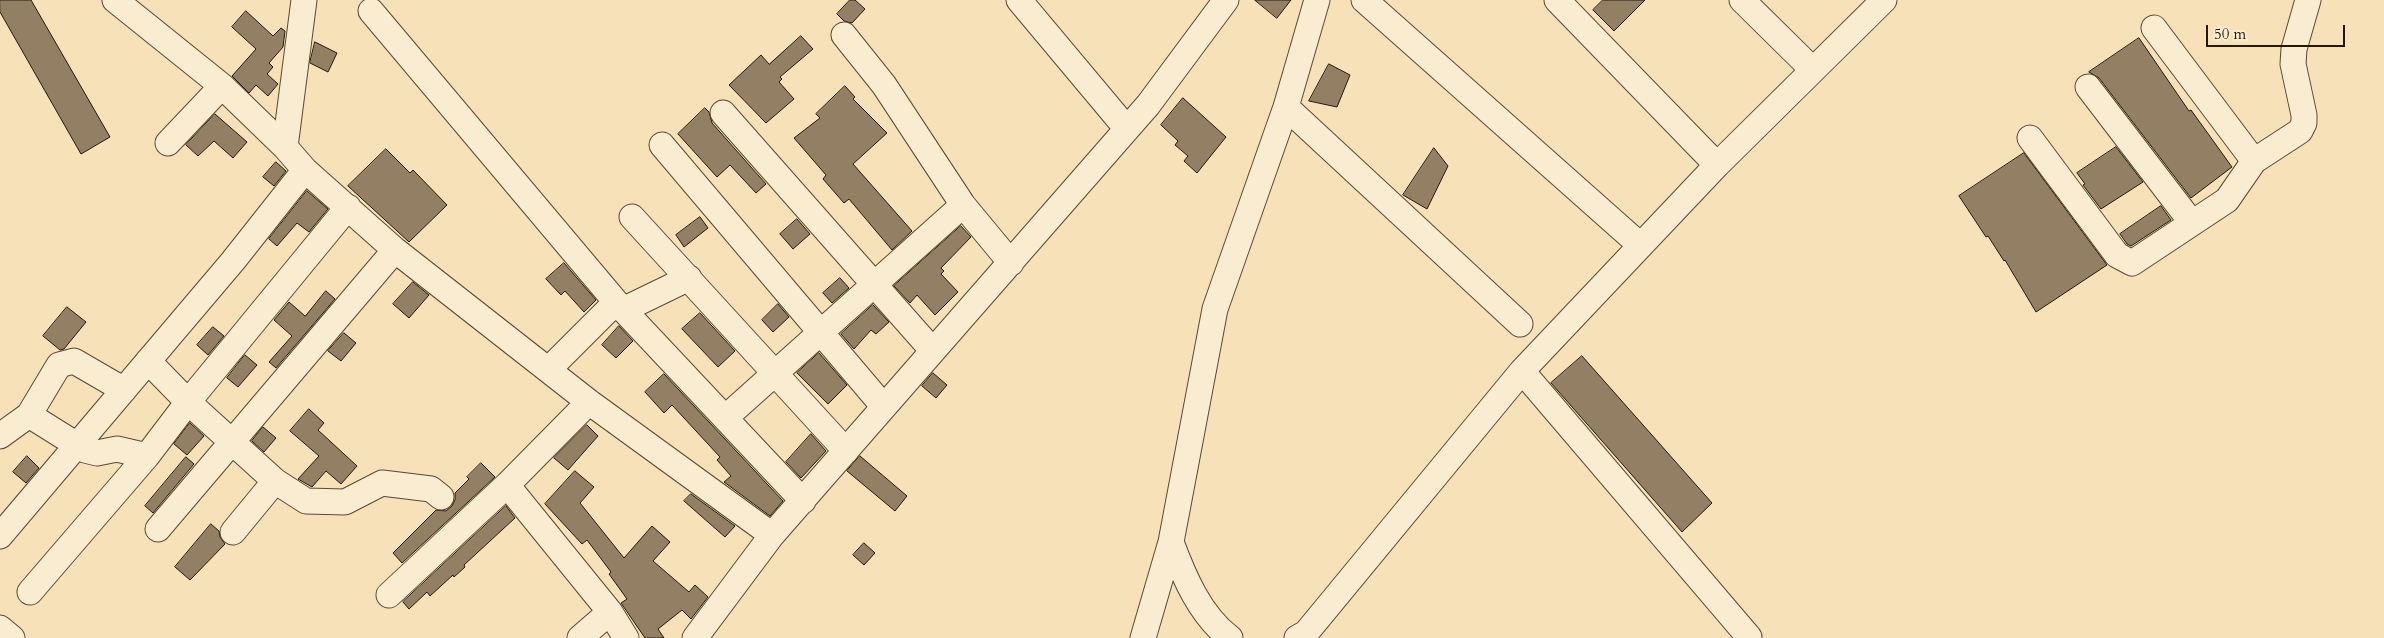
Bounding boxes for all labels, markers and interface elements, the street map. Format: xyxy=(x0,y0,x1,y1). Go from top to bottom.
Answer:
scale bar xyxy=(2209,15,2348,47)
text: 50 m xyxy=(2214,24,2246,44)

